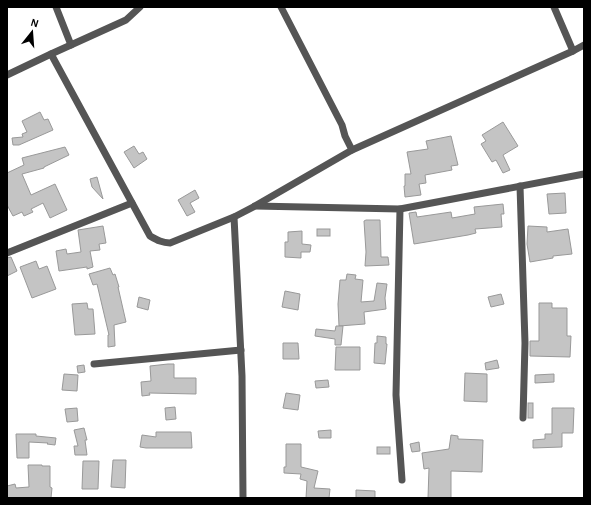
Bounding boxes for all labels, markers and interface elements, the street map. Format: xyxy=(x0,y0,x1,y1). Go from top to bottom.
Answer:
north arrow xyxy=(12,12,52,52)
text: N xyxy=(30,17,40,29)

